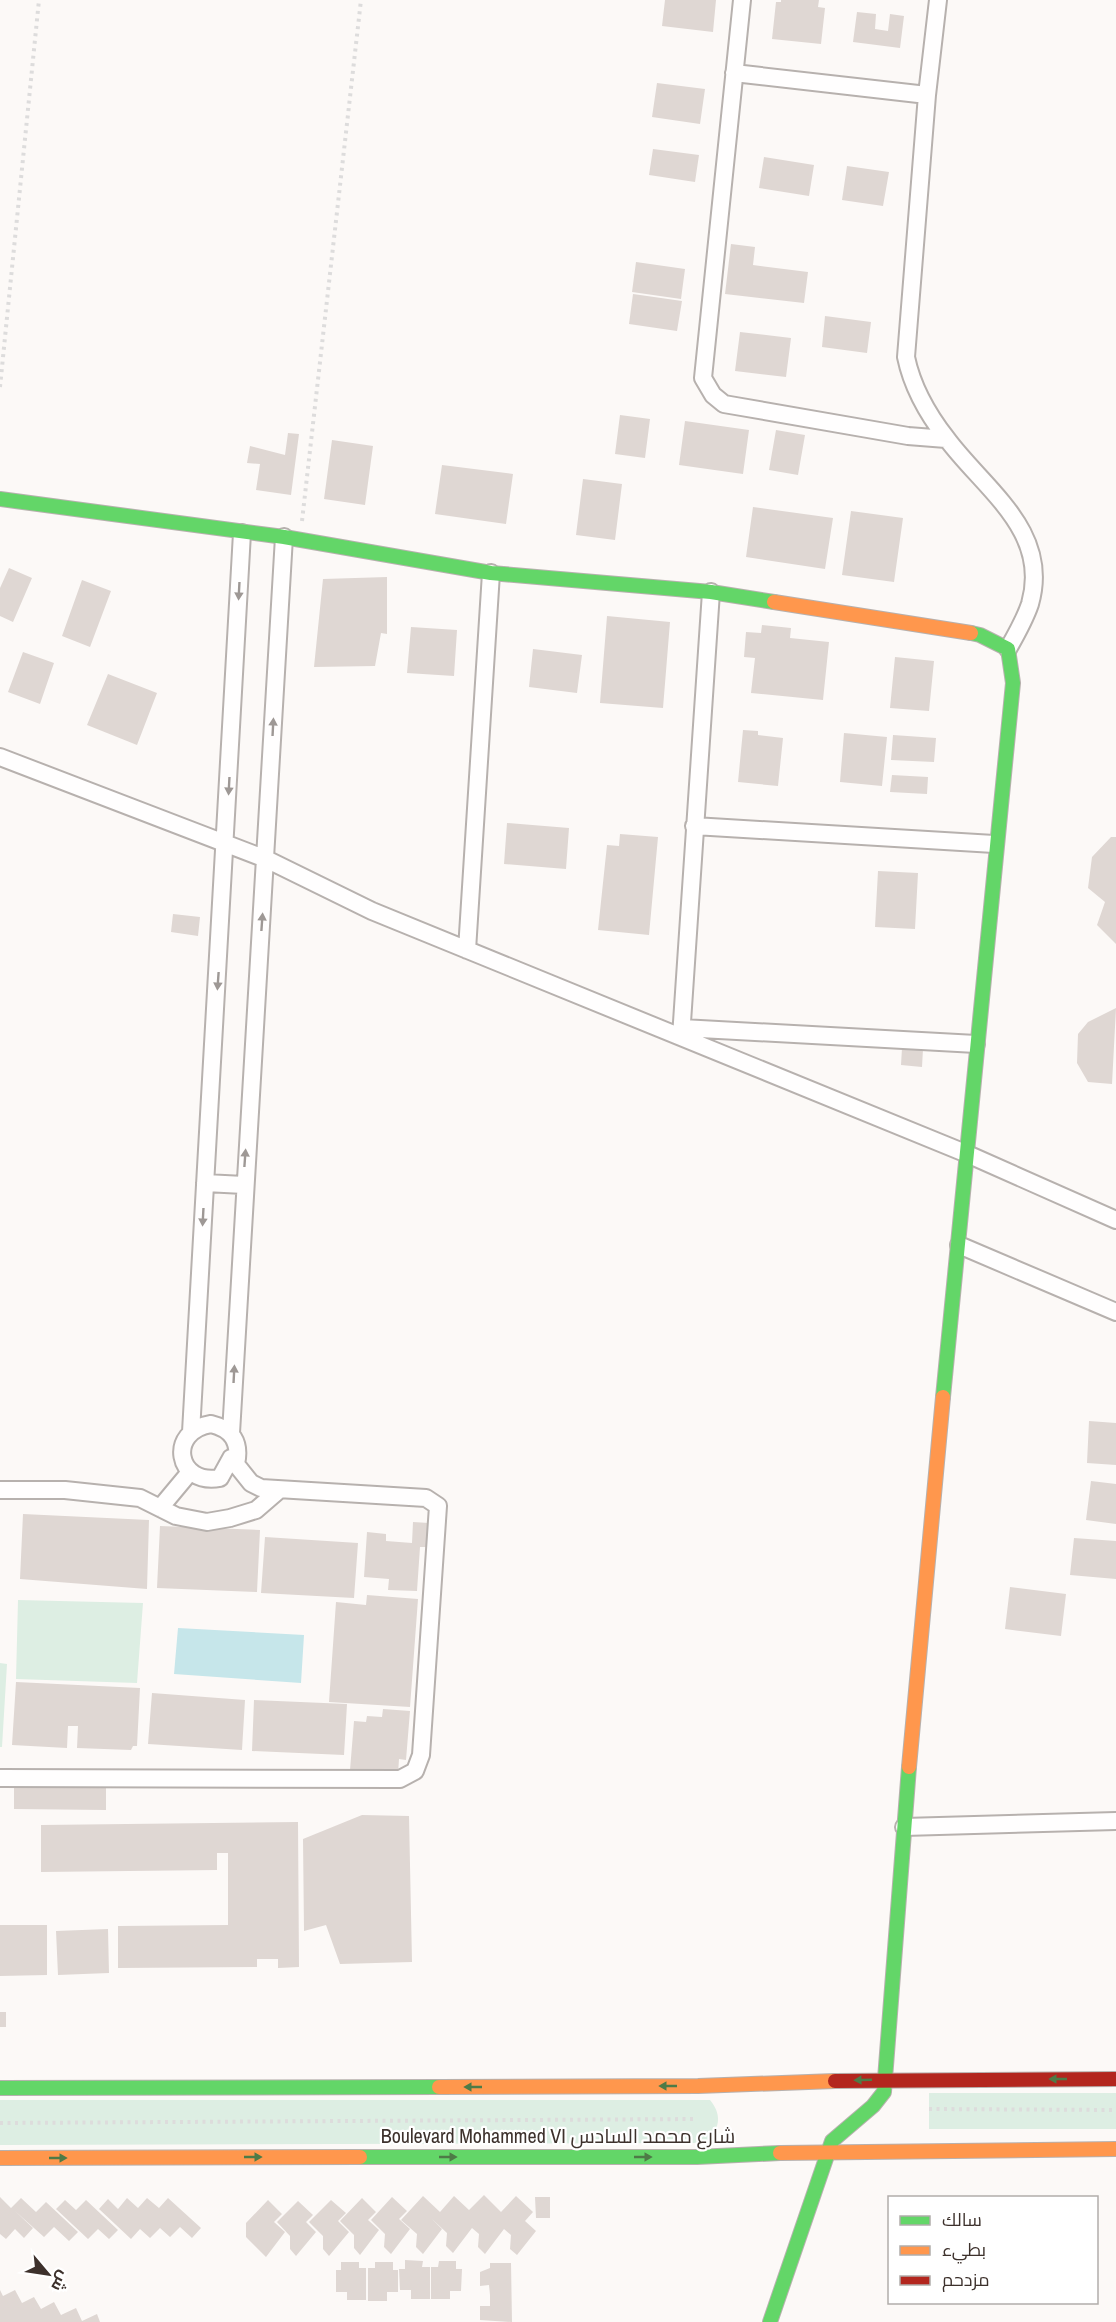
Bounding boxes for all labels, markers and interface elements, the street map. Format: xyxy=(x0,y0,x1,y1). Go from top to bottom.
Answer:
one-way arrow xyxy=(235,582,244,601)
one-way arrow xyxy=(269,718,278,737)
one-way arrow xyxy=(225,776,234,795)
one-way arrow xyxy=(257,913,266,932)
one-way arrow xyxy=(213,971,223,990)
one-way arrow xyxy=(241,1149,250,1168)
one-way arrow xyxy=(199,1208,208,1227)
one-way arrow xyxy=(229,1365,238,1384)
one-way arrow xyxy=(1048,2074,1067,2084)
one-way arrow xyxy=(853,2075,872,2084)
one-way arrow xyxy=(658,2081,677,2091)
one-way arrow xyxy=(463,2082,482,2092)
street label: Boulevard Mohammed VI شارع محمد السادس xyxy=(381,2122,735,2150)
one-way arrow xyxy=(244,2152,263,2162)
one-way arrow xyxy=(439,2152,458,2162)
one-way arrow xyxy=(634,2152,653,2162)
one-way arrow xyxy=(49,2153,68,2163)
legend xyxy=(888,2196,1098,2304)
text: سالك xyxy=(942,2207,982,2232)
text: بطيء xyxy=(942,2237,986,2264)
north arrow xyxy=(18,2244,78,2304)
text: ش xyxy=(47,2267,76,2296)
text: مزدحم xyxy=(942,2267,990,2292)

